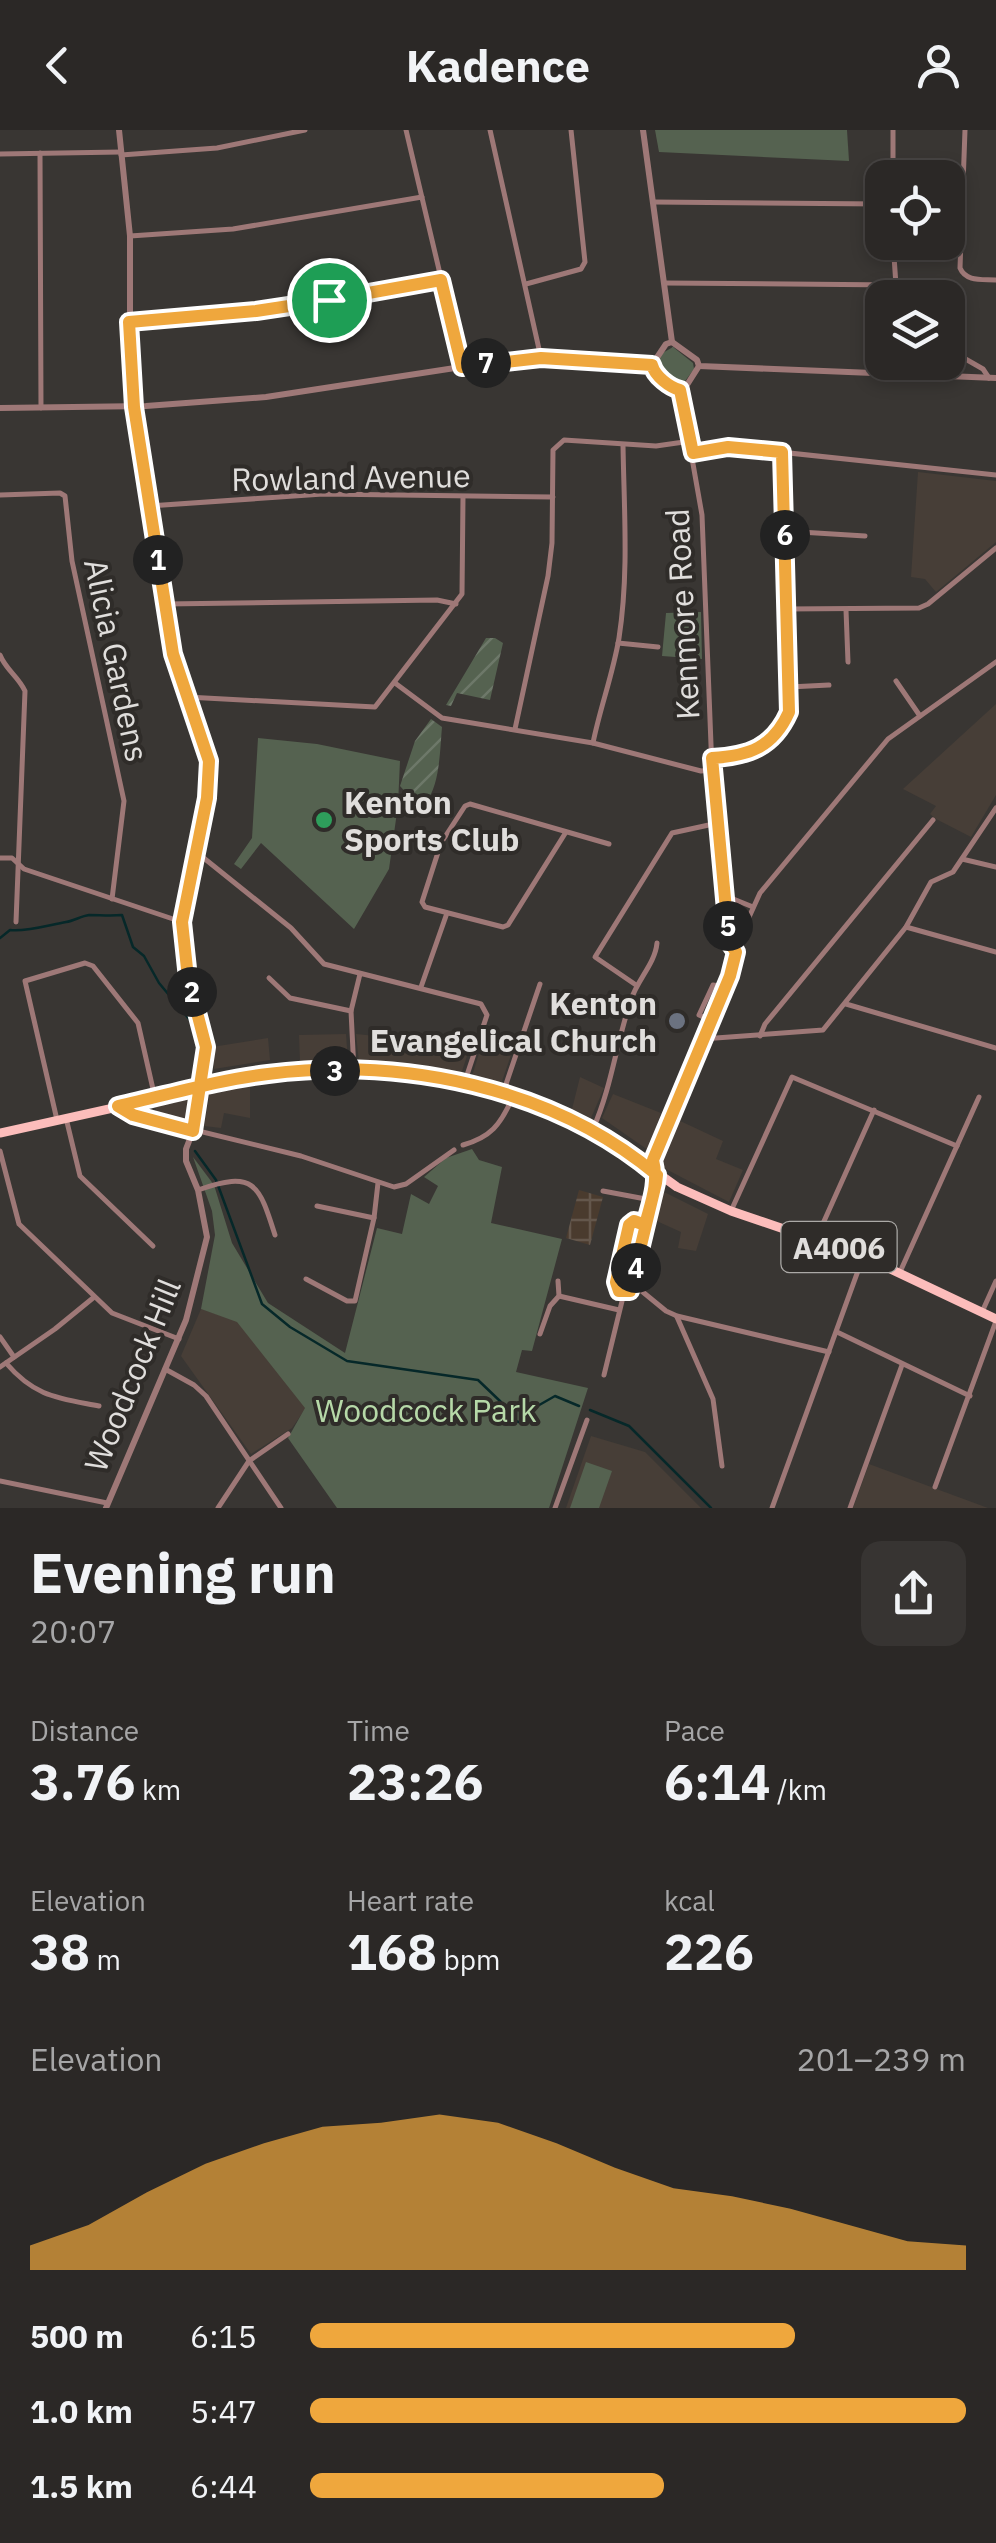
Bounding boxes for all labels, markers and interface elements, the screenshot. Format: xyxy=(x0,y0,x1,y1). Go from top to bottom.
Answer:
text: Kadence xyxy=(406,36,590,94)
icon: back xyxy=(30,38,85,93)
icon: person xyxy=(911,38,966,93)
map controls xyxy=(865,160,965,380)
button: locate xyxy=(865,160,965,260)
pin xyxy=(287,258,372,343)
icon: arrive xyxy=(302,273,357,328)
button: layers xyxy=(865,280,965,380)
pin: 7 xyxy=(461,338,511,388)
text: 7 xyxy=(478,344,494,381)
street label: Rowland Avenue xyxy=(231,454,471,500)
street label: Kenmore Road xyxy=(655,507,709,721)
pin: 6 xyxy=(760,510,810,560)
text: 6 xyxy=(777,516,793,553)
pin: 1 xyxy=(133,535,183,585)
text: 1 xyxy=(150,541,166,578)
street label: Alicia Gardens xyxy=(75,555,159,765)
place label: Kenton Sports Club xyxy=(344,781,520,860)
marker: Kenton Sports Club xyxy=(313,809,335,831)
pin: 5 xyxy=(703,901,753,951)
text: 5 xyxy=(720,907,736,944)
pin: 2 xyxy=(167,967,217,1017)
text: 2 xyxy=(184,973,200,1010)
place label: Kenton Evangelical Church xyxy=(370,982,657,1061)
marker: Kenton Evangelical Church xyxy=(666,1010,688,1032)
pin: 3 xyxy=(310,1046,360,1096)
text: 3 xyxy=(327,1052,343,1089)
road number: A4006 xyxy=(782,1222,896,1272)
pin: 4 xyxy=(611,1243,661,1293)
text: 4 xyxy=(628,1249,644,1286)
street label: Woodcock Hill xyxy=(74,1272,190,1478)
park label: Woodcock Park xyxy=(315,1389,537,1431)
text: Evening run xyxy=(30,1537,336,1608)
button: share xyxy=(861,1541,966,1646)
text: 20:07 xyxy=(30,1610,116,1652)
text: Distance xyxy=(30,1712,139,1749)
text: Time xyxy=(347,1712,410,1749)
text: Pace xyxy=(664,1712,725,1749)
text: 3.76 xyxy=(30,1749,136,1814)
text: 23:26 xyxy=(347,1749,484,1814)
text: 6:14 xyxy=(664,1749,771,1814)
text: km xyxy=(136,1771,181,1808)
text: /km xyxy=(771,1771,827,1808)
text: Elevation xyxy=(30,1882,146,1919)
text: Heart rate xyxy=(347,1882,474,1919)
text: kcal xyxy=(664,1882,715,1919)
text: 38 xyxy=(30,1919,90,1984)
text: 168 xyxy=(347,1919,437,1984)
text: 226 xyxy=(664,1919,754,1984)
text: m xyxy=(90,1941,121,1978)
text: bpm xyxy=(437,1941,501,1978)
text: Elevation xyxy=(30,2038,163,2080)
text: 201–239 m xyxy=(796,2038,966,2080)
text: 500 m xyxy=(30,2315,124,2357)
text: 6:15 xyxy=(190,2315,257,2357)
text: 1.0 km xyxy=(30,2390,133,2432)
text: 5:47 xyxy=(190,2390,257,2432)
text: 1.5 km xyxy=(30,2465,133,2507)
text: 6:44 xyxy=(190,2465,257,2507)

